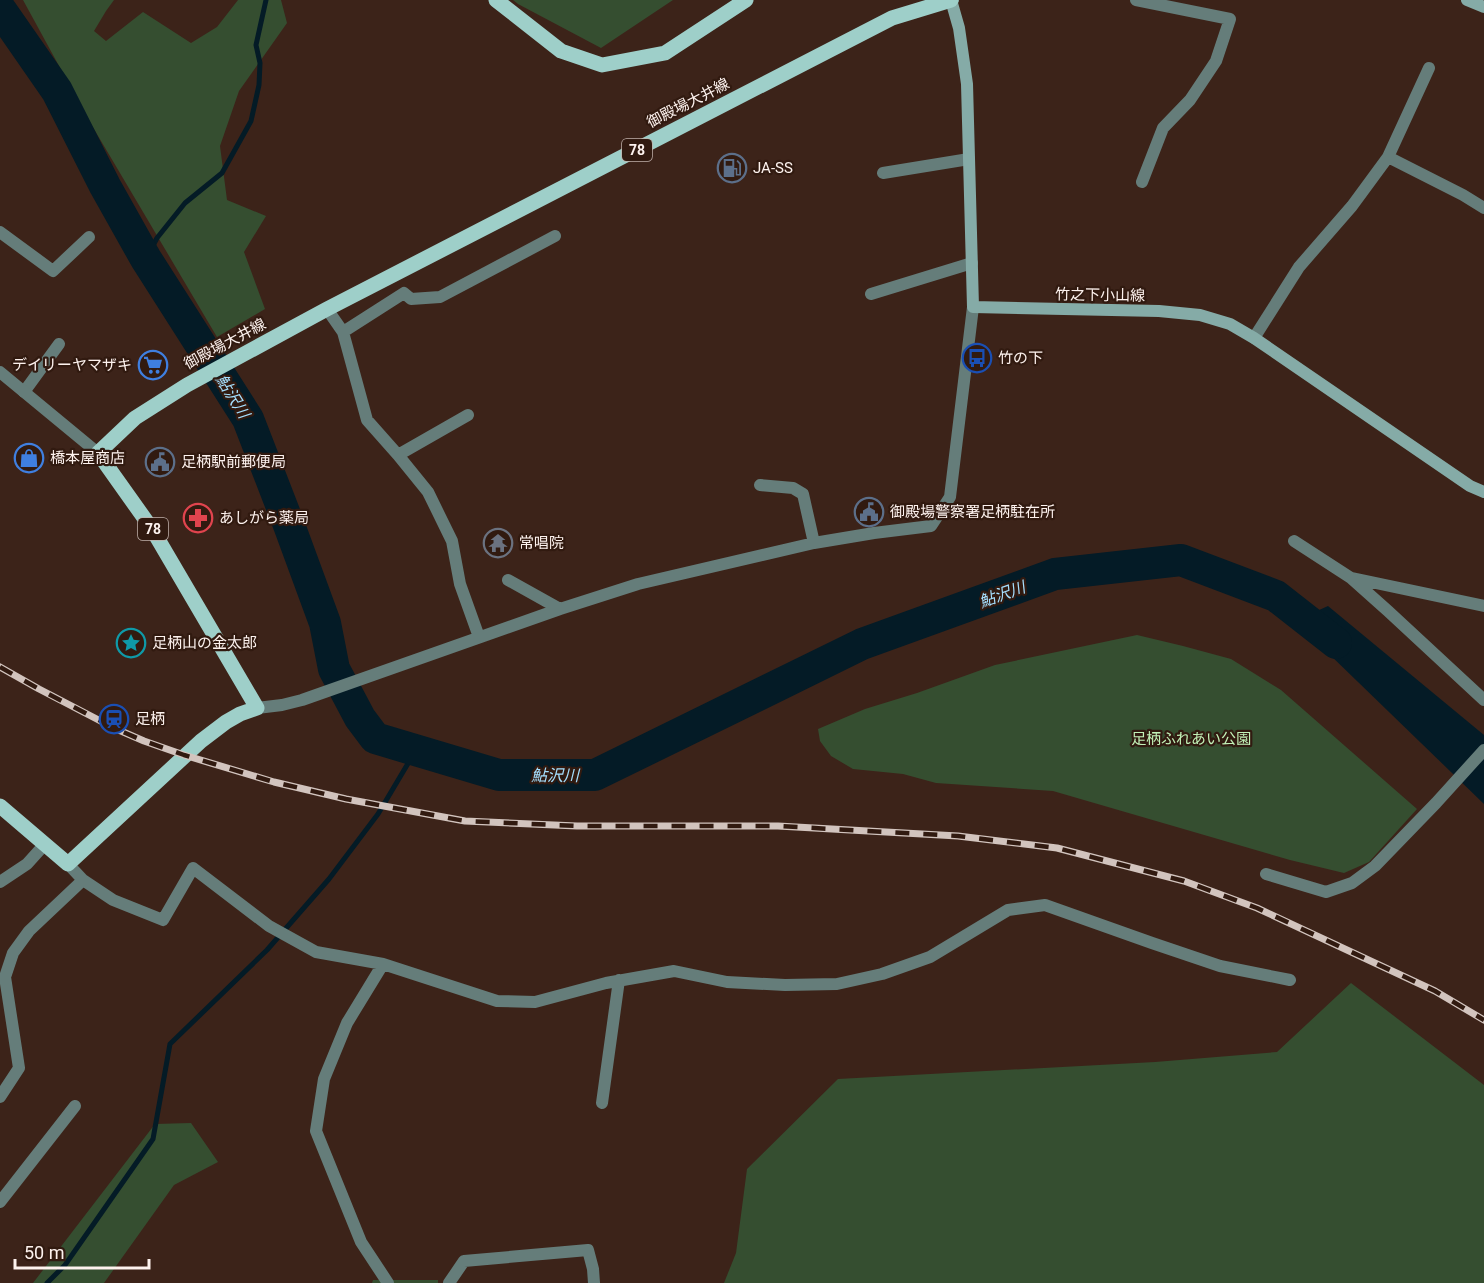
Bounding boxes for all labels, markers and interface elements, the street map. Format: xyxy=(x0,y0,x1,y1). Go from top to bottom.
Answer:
street label: 御殿場大井線 xyxy=(644,75,732,131)
road number: 78 xyxy=(622,139,652,161)
fuel station icon: JA-SS xyxy=(716,152,748,184)
place label: JA-SS xyxy=(753,159,793,177)
street label: 竹之下小山線 xyxy=(1055,285,1145,305)
street label: 御殿場大井線 xyxy=(181,315,269,373)
bus stop icon: 竹の下 xyxy=(961,342,993,374)
supermarket icon: デイリーヤマザキ xyxy=(137,349,169,381)
place label: 竹の下 xyxy=(998,349,1043,367)
place label: デイリーヤマザキ xyxy=(12,356,132,374)
water label: 鮎沢川 xyxy=(212,371,254,423)
shop icon: 橋本屋商店 xyxy=(13,442,45,474)
public building icon: 足柄駅前郵便局 xyxy=(144,446,176,478)
place label: 橋本屋商店 xyxy=(50,449,125,467)
place label: 足柄駅前郵便局 xyxy=(181,453,286,471)
public building icon: 御殿場警察署足柄駐在所 xyxy=(853,496,885,528)
pharmacy icon: あしがら薬局 xyxy=(182,502,214,534)
place label: 御殿場警察署足柄駐在所 xyxy=(890,503,1055,521)
place label: あしがら薬局 xyxy=(219,509,309,527)
road number: 78 xyxy=(138,518,168,540)
temple icon: 常唱院 xyxy=(482,527,514,559)
place label: 常唱院 xyxy=(519,534,564,552)
water label: 鮎沢川 xyxy=(976,577,1030,612)
place icon: 足柄山の金太郎 xyxy=(115,627,147,659)
place label: 足柄山の金太郎 xyxy=(152,634,257,652)
station icon: 足柄 xyxy=(98,703,130,735)
place label: 足柄 xyxy=(135,710,165,728)
park label: 足柄ふれあい公園 xyxy=(1131,730,1251,748)
water label: 鮎沢川 xyxy=(531,766,581,785)
scale bar xyxy=(15,1232,148,1270)
text: 50 m xyxy=(24,1242,64,1263)

